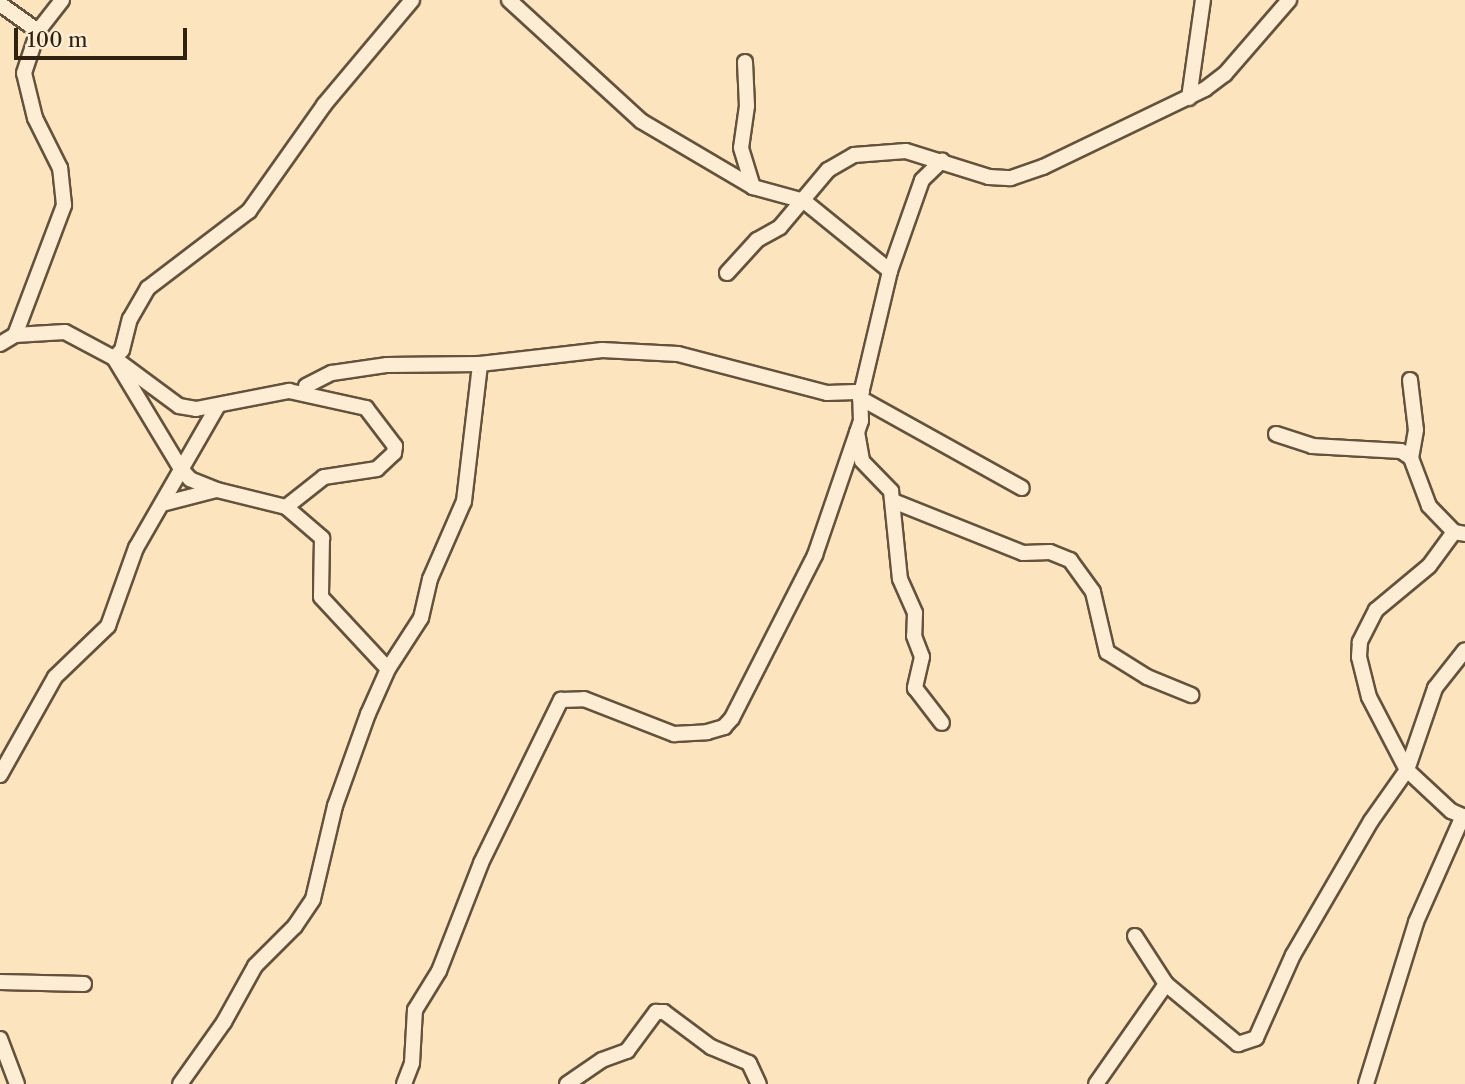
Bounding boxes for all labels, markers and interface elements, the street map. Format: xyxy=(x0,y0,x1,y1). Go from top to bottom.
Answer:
scale bar xyxy=(18,14,191,58)
text: 100 m xyxy=(27,27,88,52)

